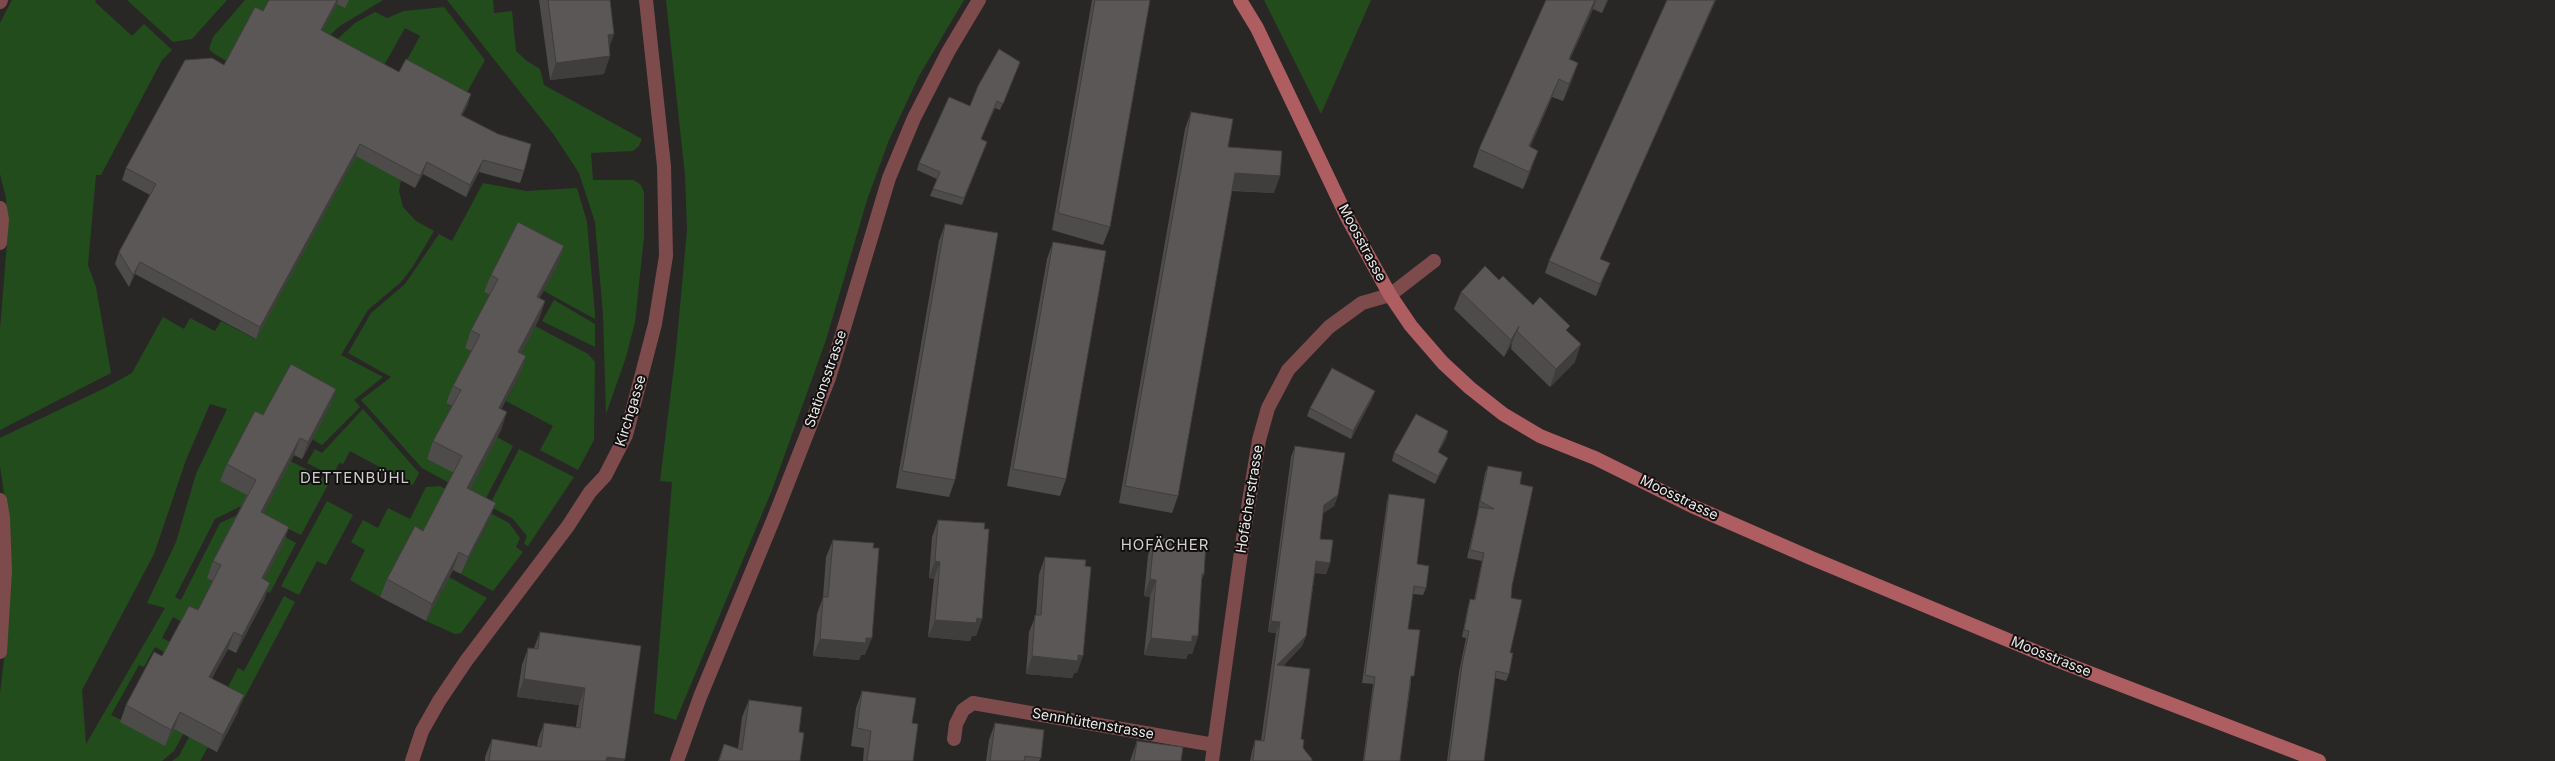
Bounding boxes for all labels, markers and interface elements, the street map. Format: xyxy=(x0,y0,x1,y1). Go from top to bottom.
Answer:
street label: Moosstrasse xyxy=(1335,202,1389,284)
street label: Stationsstrasse xyxy=(802,328,850,430)
street label: Kirchgasse xyxy=(612,373,650,449)
street label: Hofächerstrasse xyxy=(1233,444,1267,554)
district label: DETTENBÜHL xyxy=(299,469,411,487)
street label: Moosstrasse xyxy=(1637,472,1721,524)
district label: HOFÄCHER xyxy=(1120,536,1210,554)
street label: Moosstrasse xyxy=(2009,633,2093,681)
street label: Sennhüttenstrasse xyxy=(1031,705,1155,743)

